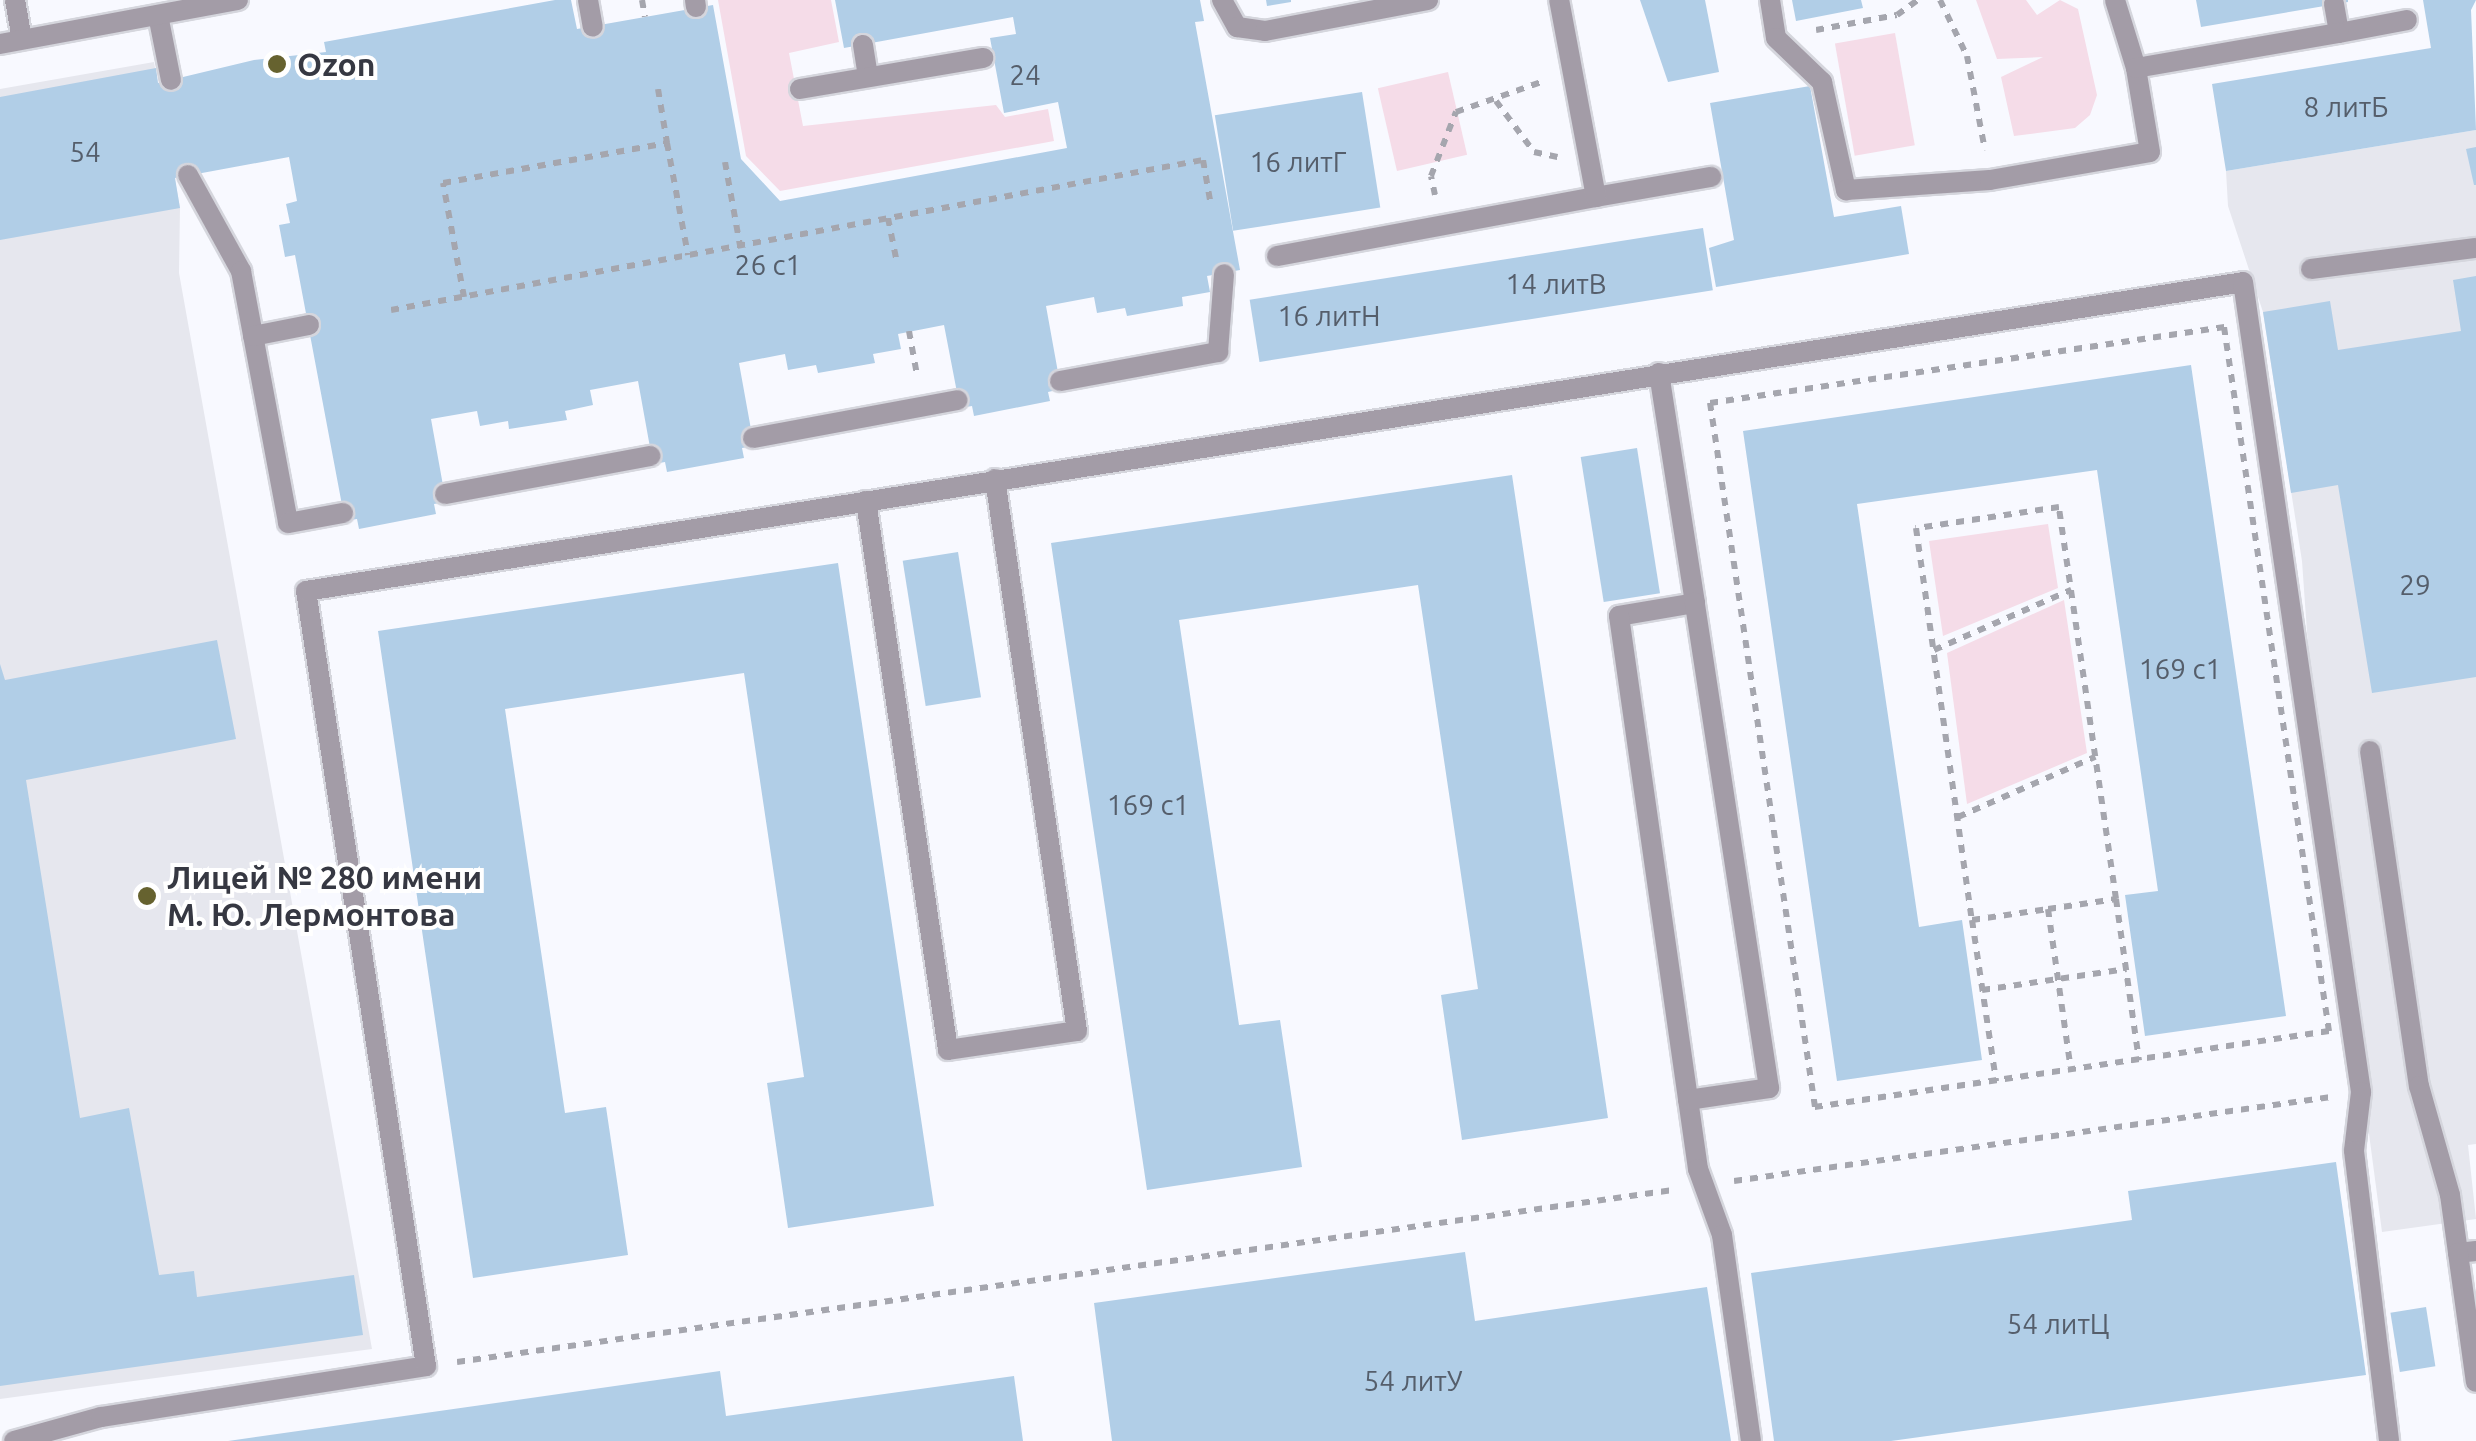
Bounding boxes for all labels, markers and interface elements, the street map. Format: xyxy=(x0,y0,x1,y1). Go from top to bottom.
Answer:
place label: Ozon xyxy=(297,45,375,83)
marker: Ozon xyxy=(266,53,288,75)
house number: 24 xyxy=(1009,58,1041,92)
house number: 8 литБ xyxy=(2304,90,2388,124)
house number: 54 xyxy=(69,135,101,169)
house number: 16 литГ xyxy=(1249,145,1347,179)
house number: 26 с1 xyxy=(735,248,801,282)
house number: 14 литВ xyxy=(1505,267,1607,301)
house number: 16 литН xyxy=(1278,299,1380,333)
house number: 29 xyxy=(2399,568,2431,602)
house number: 169 с1 xyxy=(2139,652,2221,686)
house number: 169 с1 xyxy=(1107,788,1189,822)
place label: Лицей № 280 имени М. Ю. Лермонтова xyxy=(167,859,482,934)
marker: Лицей № 280 имени М. Ю. Лермонтова xyxy=(136,885,158,907)
house number: 54 литЦ xyxy=(2006,1307,2110,1341)
house number: 54 литУ xyxy=(1363,1364,1463,1398)

